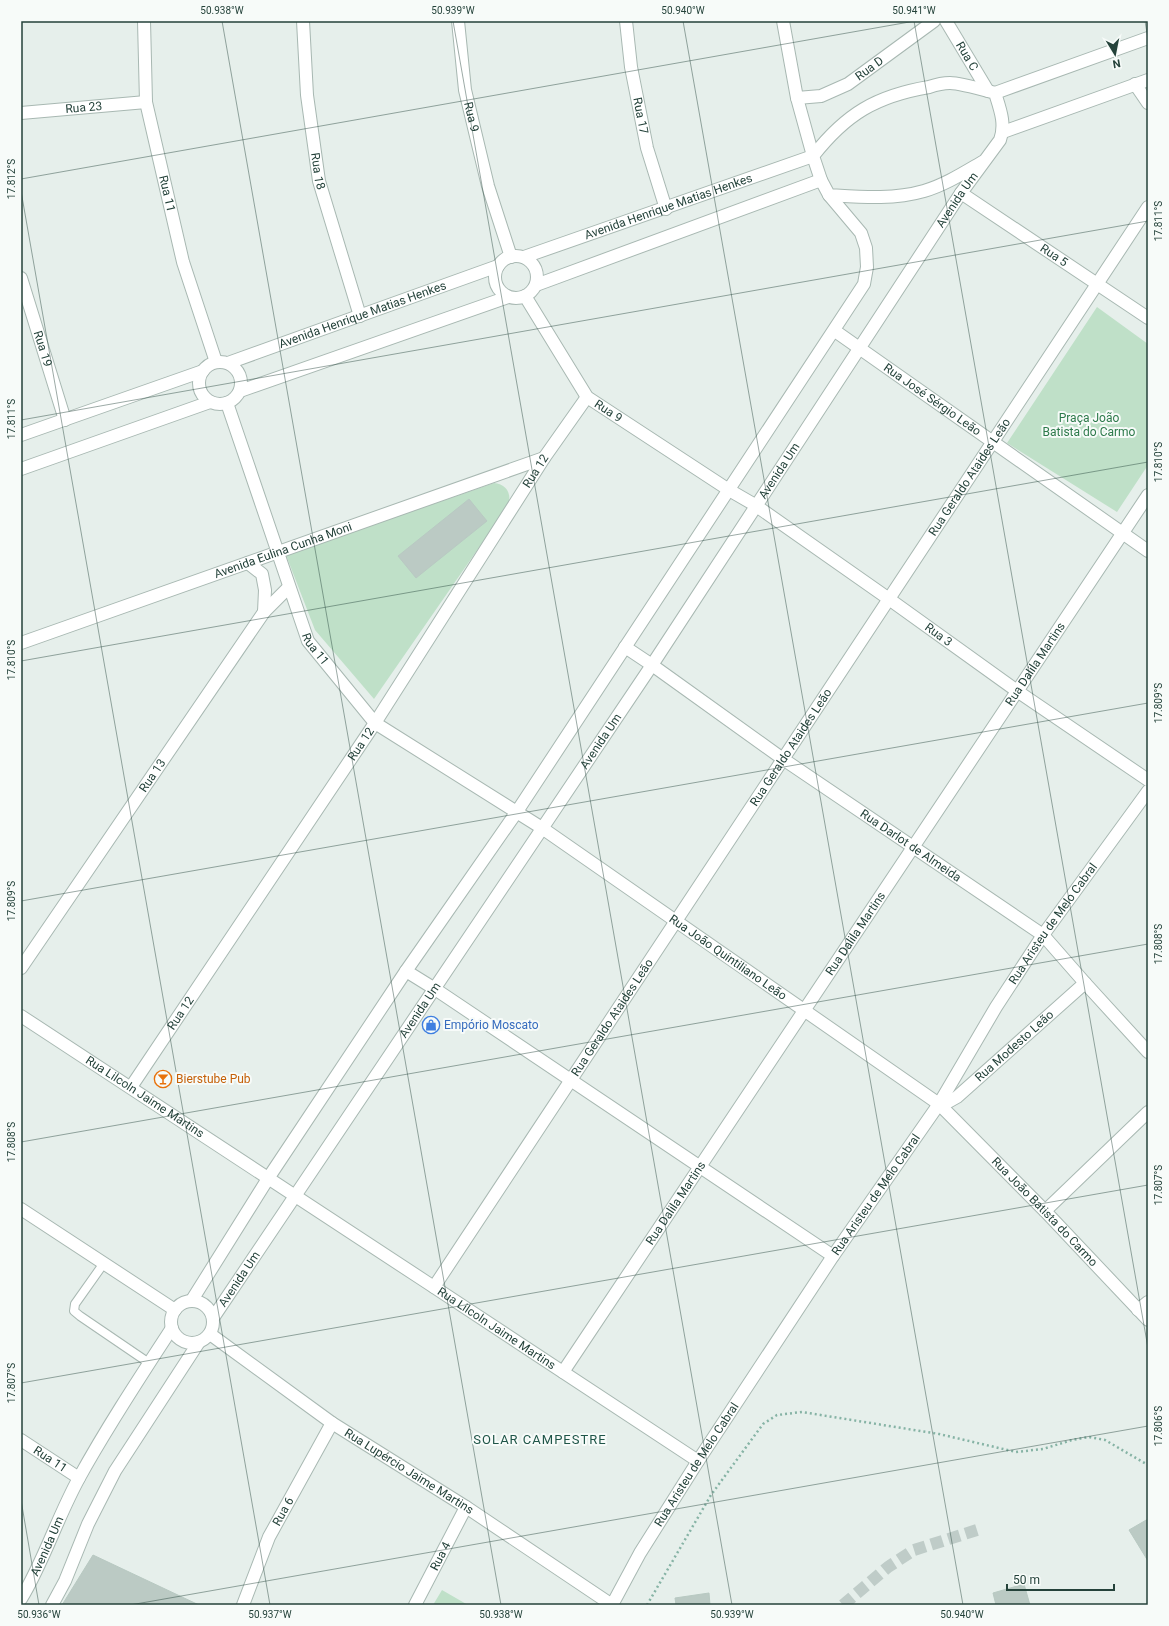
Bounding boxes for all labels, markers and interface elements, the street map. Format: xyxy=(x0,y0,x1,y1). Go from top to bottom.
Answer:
text: 50.938°W xyxy=(200,5,244,16)
text: 50.939°W xyxy=(431,5,475,16)
text: 50.940°W xyxy=(661,5,705,16)
text: 50.941°W xyxy=(892,5,936,16)
north arrow xyxy=(1095,34,1135,74)
street label: Rua C xyxy=(953,39,981,73)
street label: Rua D xyxy=(852,53,886,83)
text: N xyxy=(1111,56,1122,70)
street label: Rua 17 xyxy=(630,96,651,136)
street label: Rua 23 xyxy=(65,99,103,116)
street label: Rua 9 xyxy=(461,101,482,133)
street label: Rua 18 xyxy=(308,152,328,191)
text: 17.812°S xyxy=(6,159,17,199)
street label: Avenida Um xyxy=(933,170,981,230)
street label: Avenida Henrique Matias Henkes xyxy=(583,171,754,242)
street label: Rua 11 xyxy=(156,174,178,213)
text: 17.811°S xyxy=(1153,201,1164,241)
street label: Rua 5 xyxy=(1038,241,1071,270)
street label: Avenida Henrique Matias Henkes xyxy=(277,278,448,351)
street label: Rua 19 xyxy=(31,329,55,368)
street label: Rua José Sérgio Leão xyxy=(881,360,984,439)
street label: Rua 9 xyxy=(592,397,625,425)
text: 17.811°S xyxy=(6,399,17,439)
park label: Praça João Batista do Carmo xyxy=(1043,411,1136,439)
street label: Rua Geraldo Ataides Leão xyxy=(926,416,1013,538)
street label: Avenida Um xyxy=(756,440,802,501)
text: 17.810°S xyxy=(1153,442,1164,482)
street label: Rua 12 xyxy=(520,451,552,490)
street label: Avenida Eulina Cunha Moni xyxy=(212,519,354,581)
street label: Rua 3 xyxy=(922,620,955,649)
street label: Rua Dalila Martins xyxy=(1002,620,1068,708)
street label: Rua 11 xyxy=(299,631,332,668)
text: 17.810°S xyxy=(6,640,17,680)
text: 17.809°S xyxy=(1153,683,1164,723)
street label: Rua Geraldo Ataides Leão xyxy=(747,686,835,809)
street label: Avenida Um xyxy=(577,711,624,772)
street label: Rua 12 xyxy=(345,724,377,763)
street label: Rua 13 xyxy=(136,756,169,795)
street label: Rua Darlot de Almeida xyxy=(858,806,964,885)
street label: Rua Aristeu de Melo Cabral xyxy=(1006,860,1100,987)
text: 17.809°S xyxy=(6,881,17,921)
street label: Rua Dalila Martins xyxy=(823,889,888,978)
street label: Rua João Quintiliano Leão xyxy=(667,912,789,1003)
text: 17.808°S xyxy=(1153,924,1164,964)
street label: Rua Geraldo Ataides Leão xyxy=(568,956,656,1079)
street label: Avenida Um xyxy=(396,980,444,1041)
street label: Rua 12 xyxy=(164,994,197,1032)
street label: Rua Modesto Leão xyxy=(972,1007,1056,1085)
shop icon: Empório Moscato xyxy=(421,1015,441,1035)
place label: Empório Moscato xyxy=(444,1018,539,1032)
street label: Rua Lilcoln Jaime Martins xyxy=(83,1053,207,1141)
bar icon: Bierstube Pub xyxy=(153,1069,173,1089)
place label: Bierstube Pub xyxy=(176,1072,251,1086)
text: 17.808°S xyxy=(6,1122,17,1162)
street label: Rua Aristeu de Melo Cabral xyxy=(829,1131,923,1258)
street label: Rua João Batista do Carmo xyxy=(989,1154,1101,1269)
street label: Rua Dalila Martins xyxy=(643,1159,708,1247)
text: 17.807°S xyxy=(1153,1165,1164,1205)
street label: Avenida Um xyxy=(216,1249,263,1309)
street label: Rua Lilcoln Jaime Martins xyxy=(435,1284,558,1372)
text: 17.807°S xyxy=(6,1363,17,1403)
street label: Rua Aristeu de Melo Cabral xyxy=(651,1400,742,1529)
text: 17.806°S xyxy=(1153,1406,1164,1446)
street label: Rua Lupércio Jaime Martins xyxy=(342,1426,476,1517)
district label: SOLAR CAMPESTRE xyxy=(473,1432,607,1447)
street label: Rua 11 xyxy=(31,1443,70,1475)
street label: Rua 6 xyxy=(270,1495,297,1528)
street label: Avenida Um xyxy=(28,1514,66,1578)
street label: Rua 4 xyxy=(427,1539,454,1573)
scale bar xyxy=(1007,1566,1114,1592)
text: 50 m xyxy=(1013,1573,1040,1587)
text: 50.936°W xyxy=(17,1609,61,1620)
text: 50.937°W xyxy=(248,1609,292,1620)
text: 50.938°W xyxy=(479,1609,523,1620)
text: 50.939°W xyxy=(710,1609,754,1620)
text: 50.940°W xyxy=(940,1609,984,1620)

